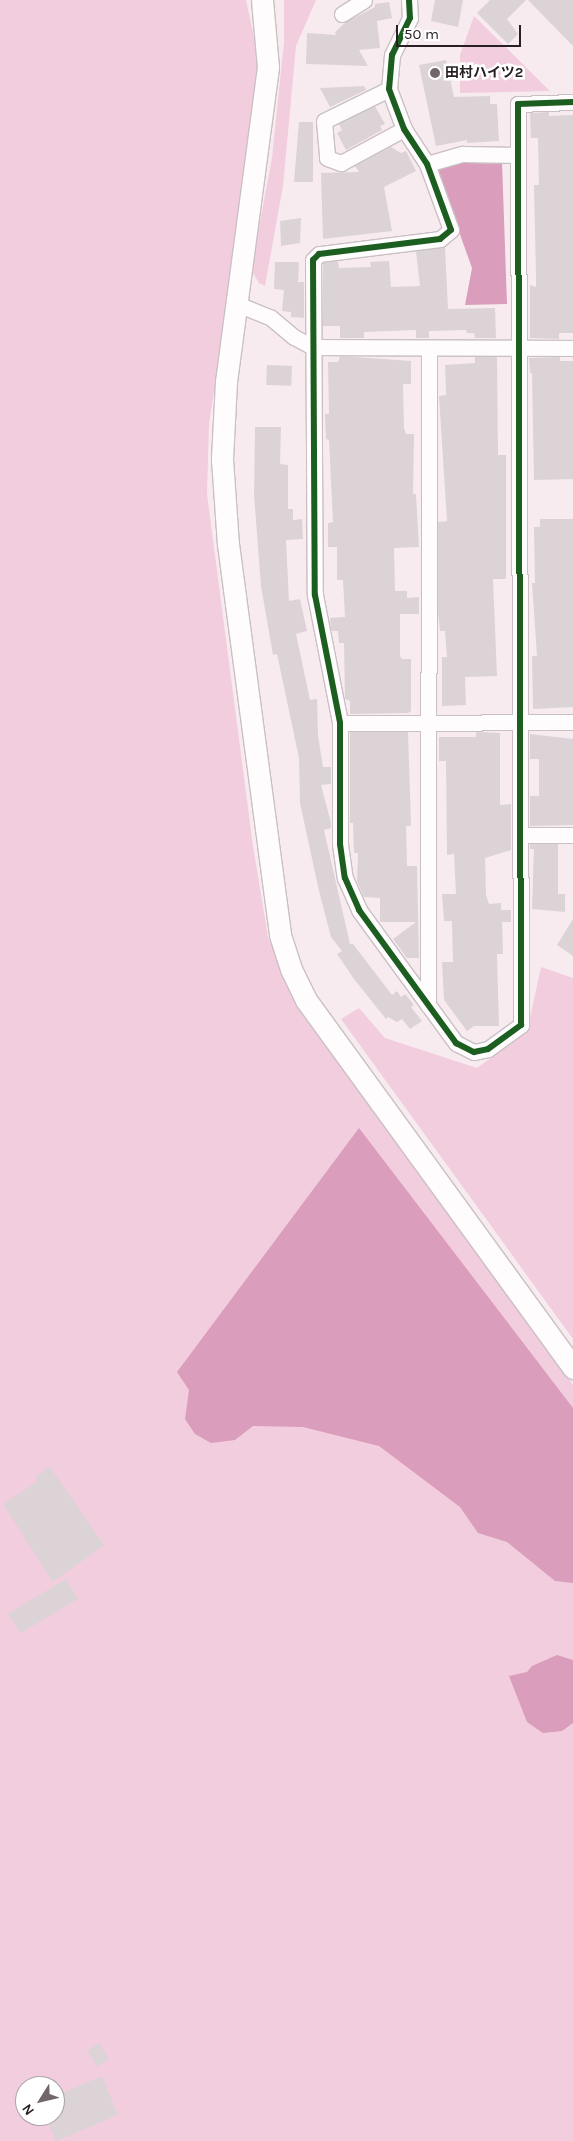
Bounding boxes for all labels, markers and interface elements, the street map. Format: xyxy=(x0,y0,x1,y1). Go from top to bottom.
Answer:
scale bar xyxy=(398,15,523,47)
text: 50 m xyxy=(404,25,439,43)
place label: 田村ハイツ2 xyxy=(445,65,523,81)
marker: 田村ハイツ2 xyxy=(429,67,441,79)
north arrow xyxy=(15,2076,65,2126)
text: N xyxy=(18,2100,38,2119)

